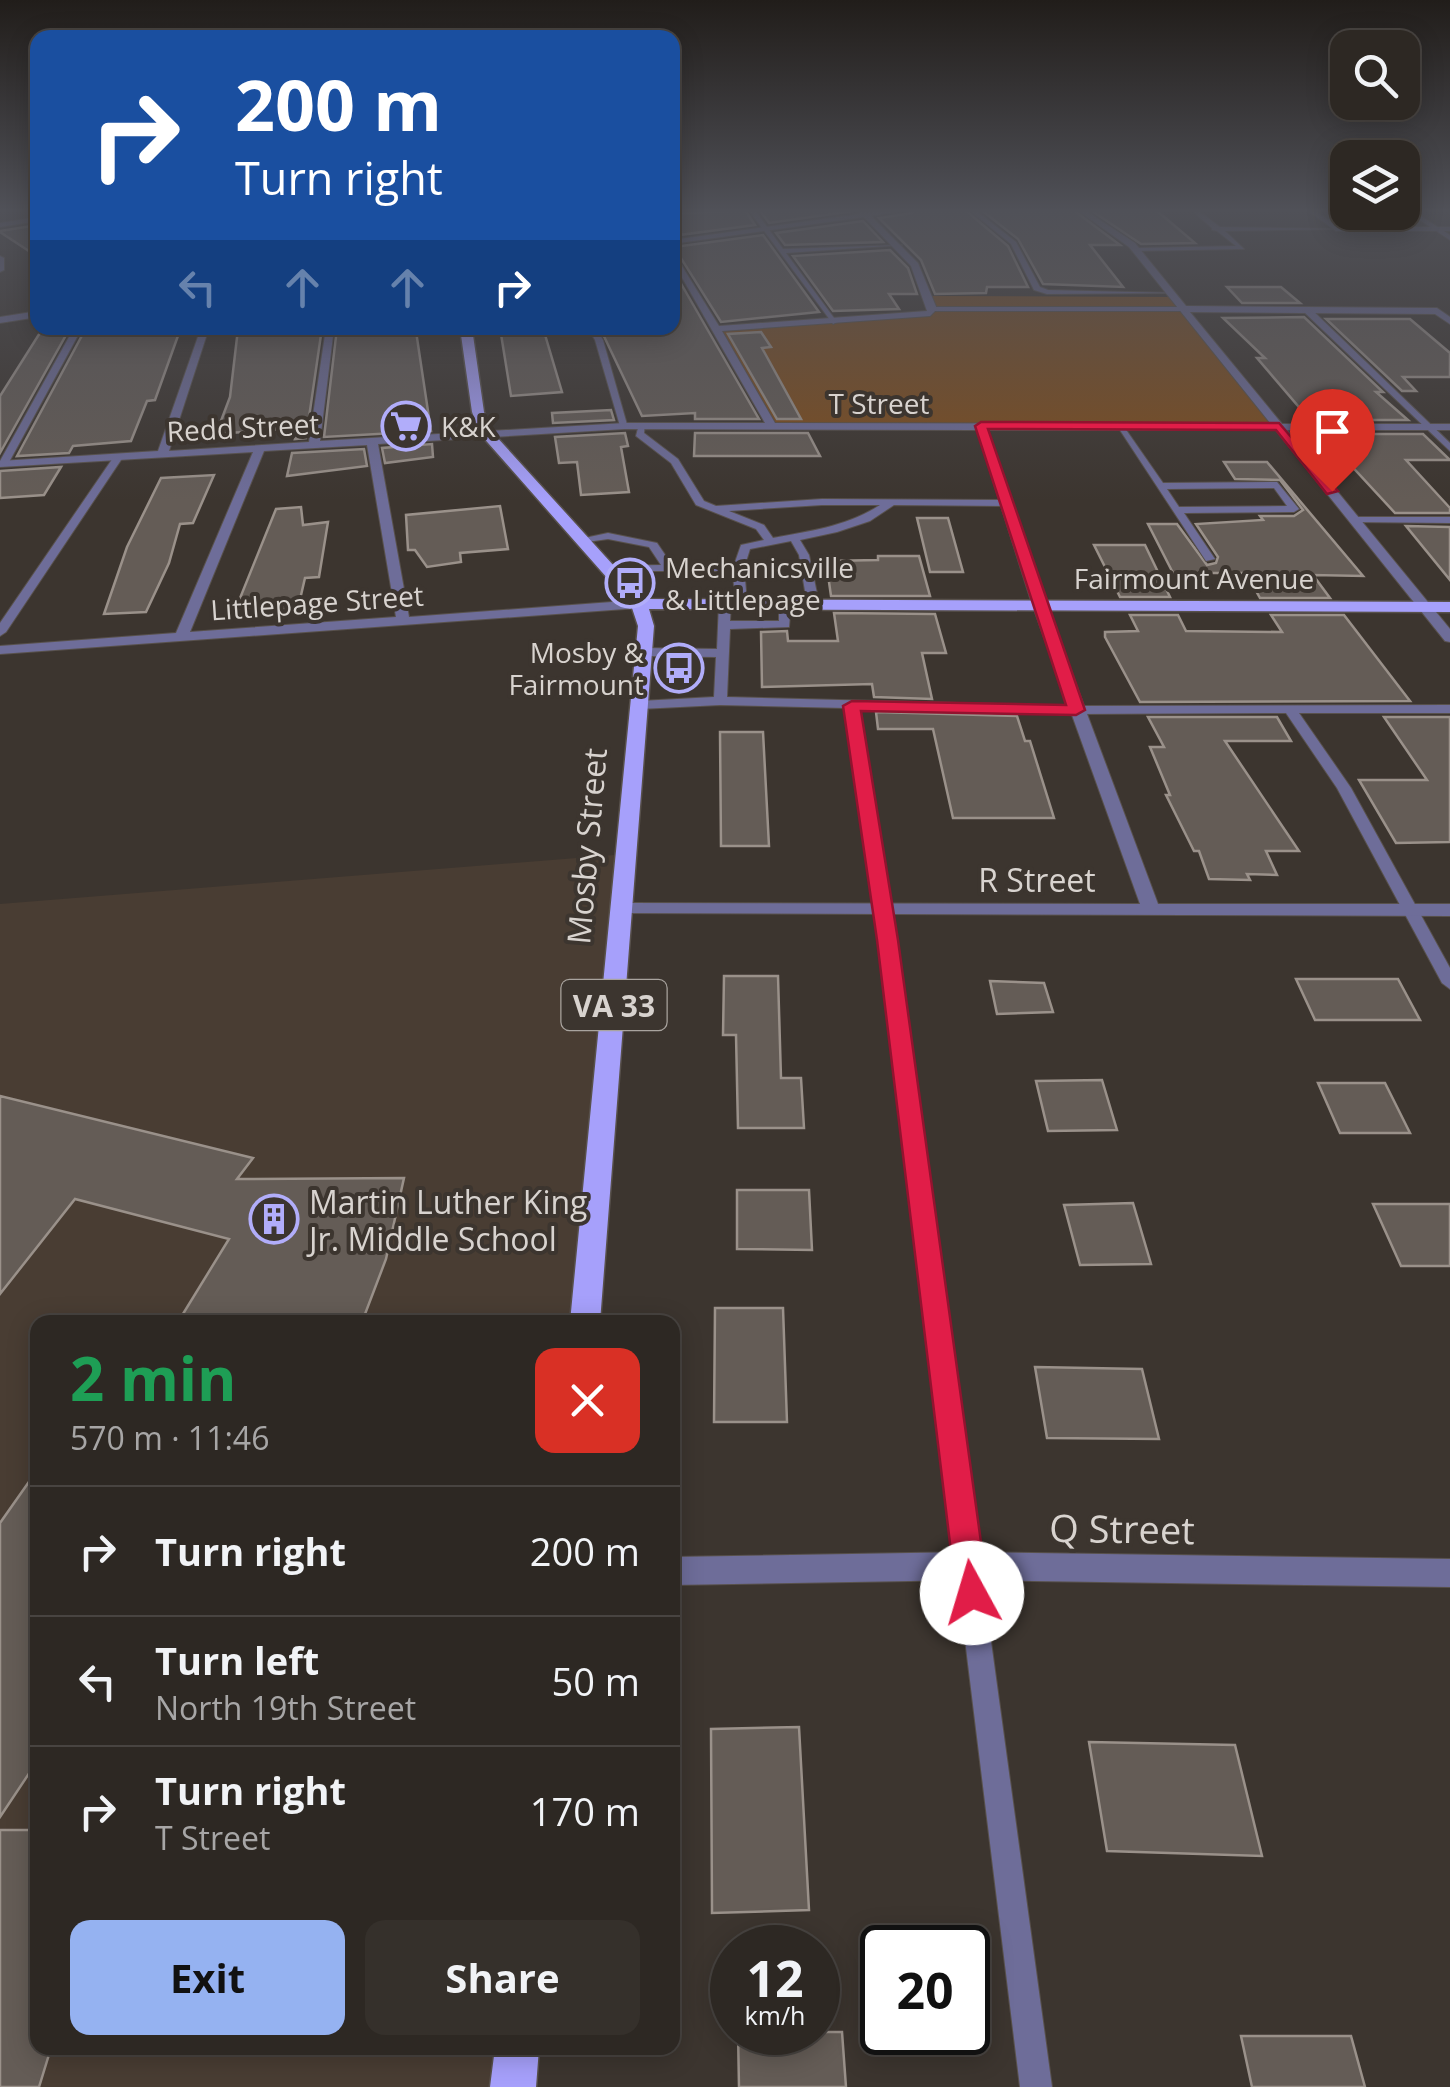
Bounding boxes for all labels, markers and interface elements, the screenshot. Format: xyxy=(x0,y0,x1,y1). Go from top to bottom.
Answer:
map controls xyxy=(1330,30,1420,230)
button: search xyxy=(1330,30,1420,120)
text: 200 m xyxy=(235,56,442,152)
icon: right xyxy=(70,70,200,200)
button: layers xyxy=(1330,140,1420,230)
text: Turn right xyxy=(235,147,443,208)
icon: left xyxy=(170,260,225,315)
icon: ahead xyxy=(275,260,330,315)
icon: ahead xyxy=(380,260,435,315)
icon: right xyxy=(485,260,540,315)
street label: T Street xyxy=(829,384,929,422)
pin xyxy=(1290,389,1375,492)
supermarket icon: K&K xyxy=(380,400,432,452)
street label: Redd Street xyxy=(166,404,320,450)
icon: arrive xyxy=(1305,404,1360,459)
place label: K&K xyxy=(441,407,497,445)
place label: Mechanicsville & Littlepage xyxy=(665,548,854,618)
bus stop icon: Mechanicsville & Littlepage xyxy=(604,557,656,609)
street label: Fairmount Avenue xyxy=(1074,559,1314,597)
street label: Littlepage Street xyxy=(209,576,425,628)
place label: Mosby & Fairmount xyxy=(508,633,645,703)
bus stop icon: Mosby & Fairmount xyxy=(653,642,705,694)
street label: Mosby Street xyxy=(556,746,616,946)
street label: R Street xyxy=(978,858,1096,901)
road number: VA 33 xyxy=(562,980,666,1030)
place label: Martin Luther King Jr. Middle School xyxy=(306,1180,587,1260)
building icon: Martin Luther King Jr. Middle School xyxy=(248,1193,300,1245)
text: 2 min xyxy=(70,1337,237,1419)
button: close xyxy=(535,1348,640,1453)
text: 570 m · 11:46 xyxy=(70,1416,269,1459)
street label: Q Street xyxy=(1049,1501,1195,1555)
icon: right xyxy=(70,1524,125,1579)
text: Turn right xyxy=(155,1525,346,1577)
text: 200 m xyxy=(530,1525,640,1577)
position arrow xyxy=(920,1541,1024,1645)
text: Turn left xyxy=(155,1634,319,1686)
icon: left xyxy=(70,1654,125,1709)
text: 50 m xyxy=(551,1655,640,1707)
text: North 19th Street xyxy=(155,1686,416,1729)
text: Turn right xyxy=(155,1764,346,1816)
icon: right xyxy=(70,1784,125,1839)
text: 170 m xyxy=(530,1785,640,1837)
text: T Street xyxy=(155,1816,270,1859)
button: Exit xyxy=(70,1920,345,2035)
button: Share xyxy=(365,1920,640,2035)
speed limit sign: 20 xyxy=(860,1925,990,2055)
text: 12 xyxy=(746,1944,804,2012)
text: km/h xyxy=(745,1998,805,2032)

